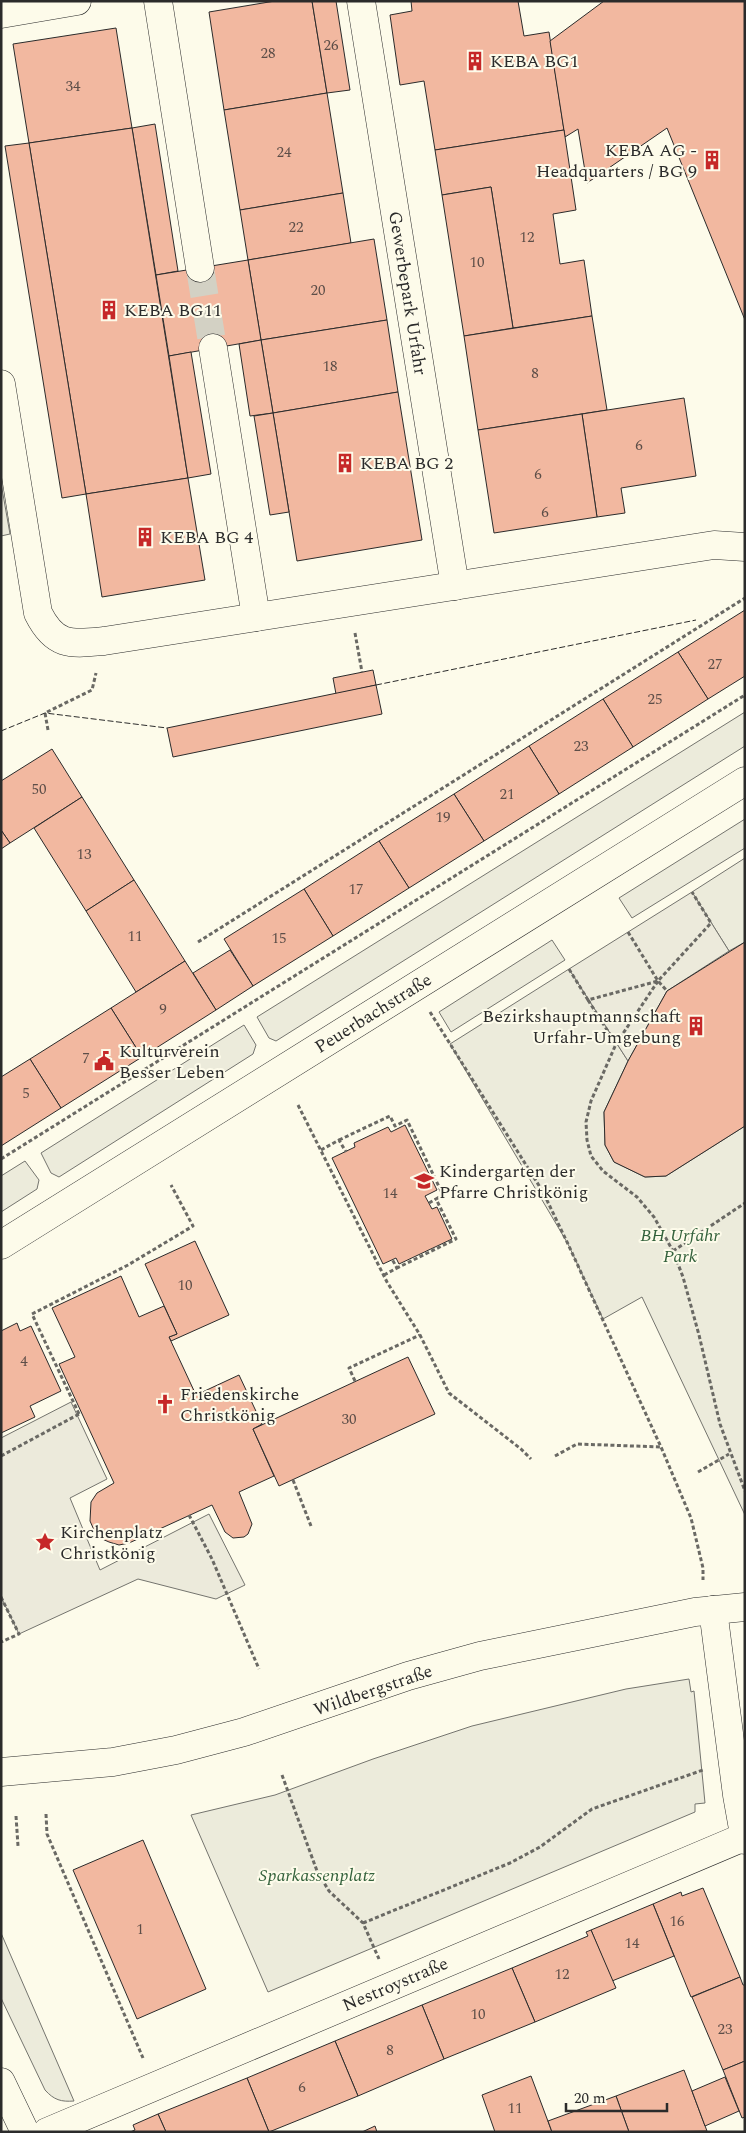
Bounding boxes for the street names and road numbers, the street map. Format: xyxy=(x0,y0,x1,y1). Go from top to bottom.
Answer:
street label: Gewerbepark Urfahr xyxy=(381,209,434,377)
street label: Peuerbachstraße xyxy=(309,967,437,1060)
street label: Wildbergstraße xyxy=(310,1658,436,1723)
street label: Nestroystraße xyxy=(338,1950,452,2019)

